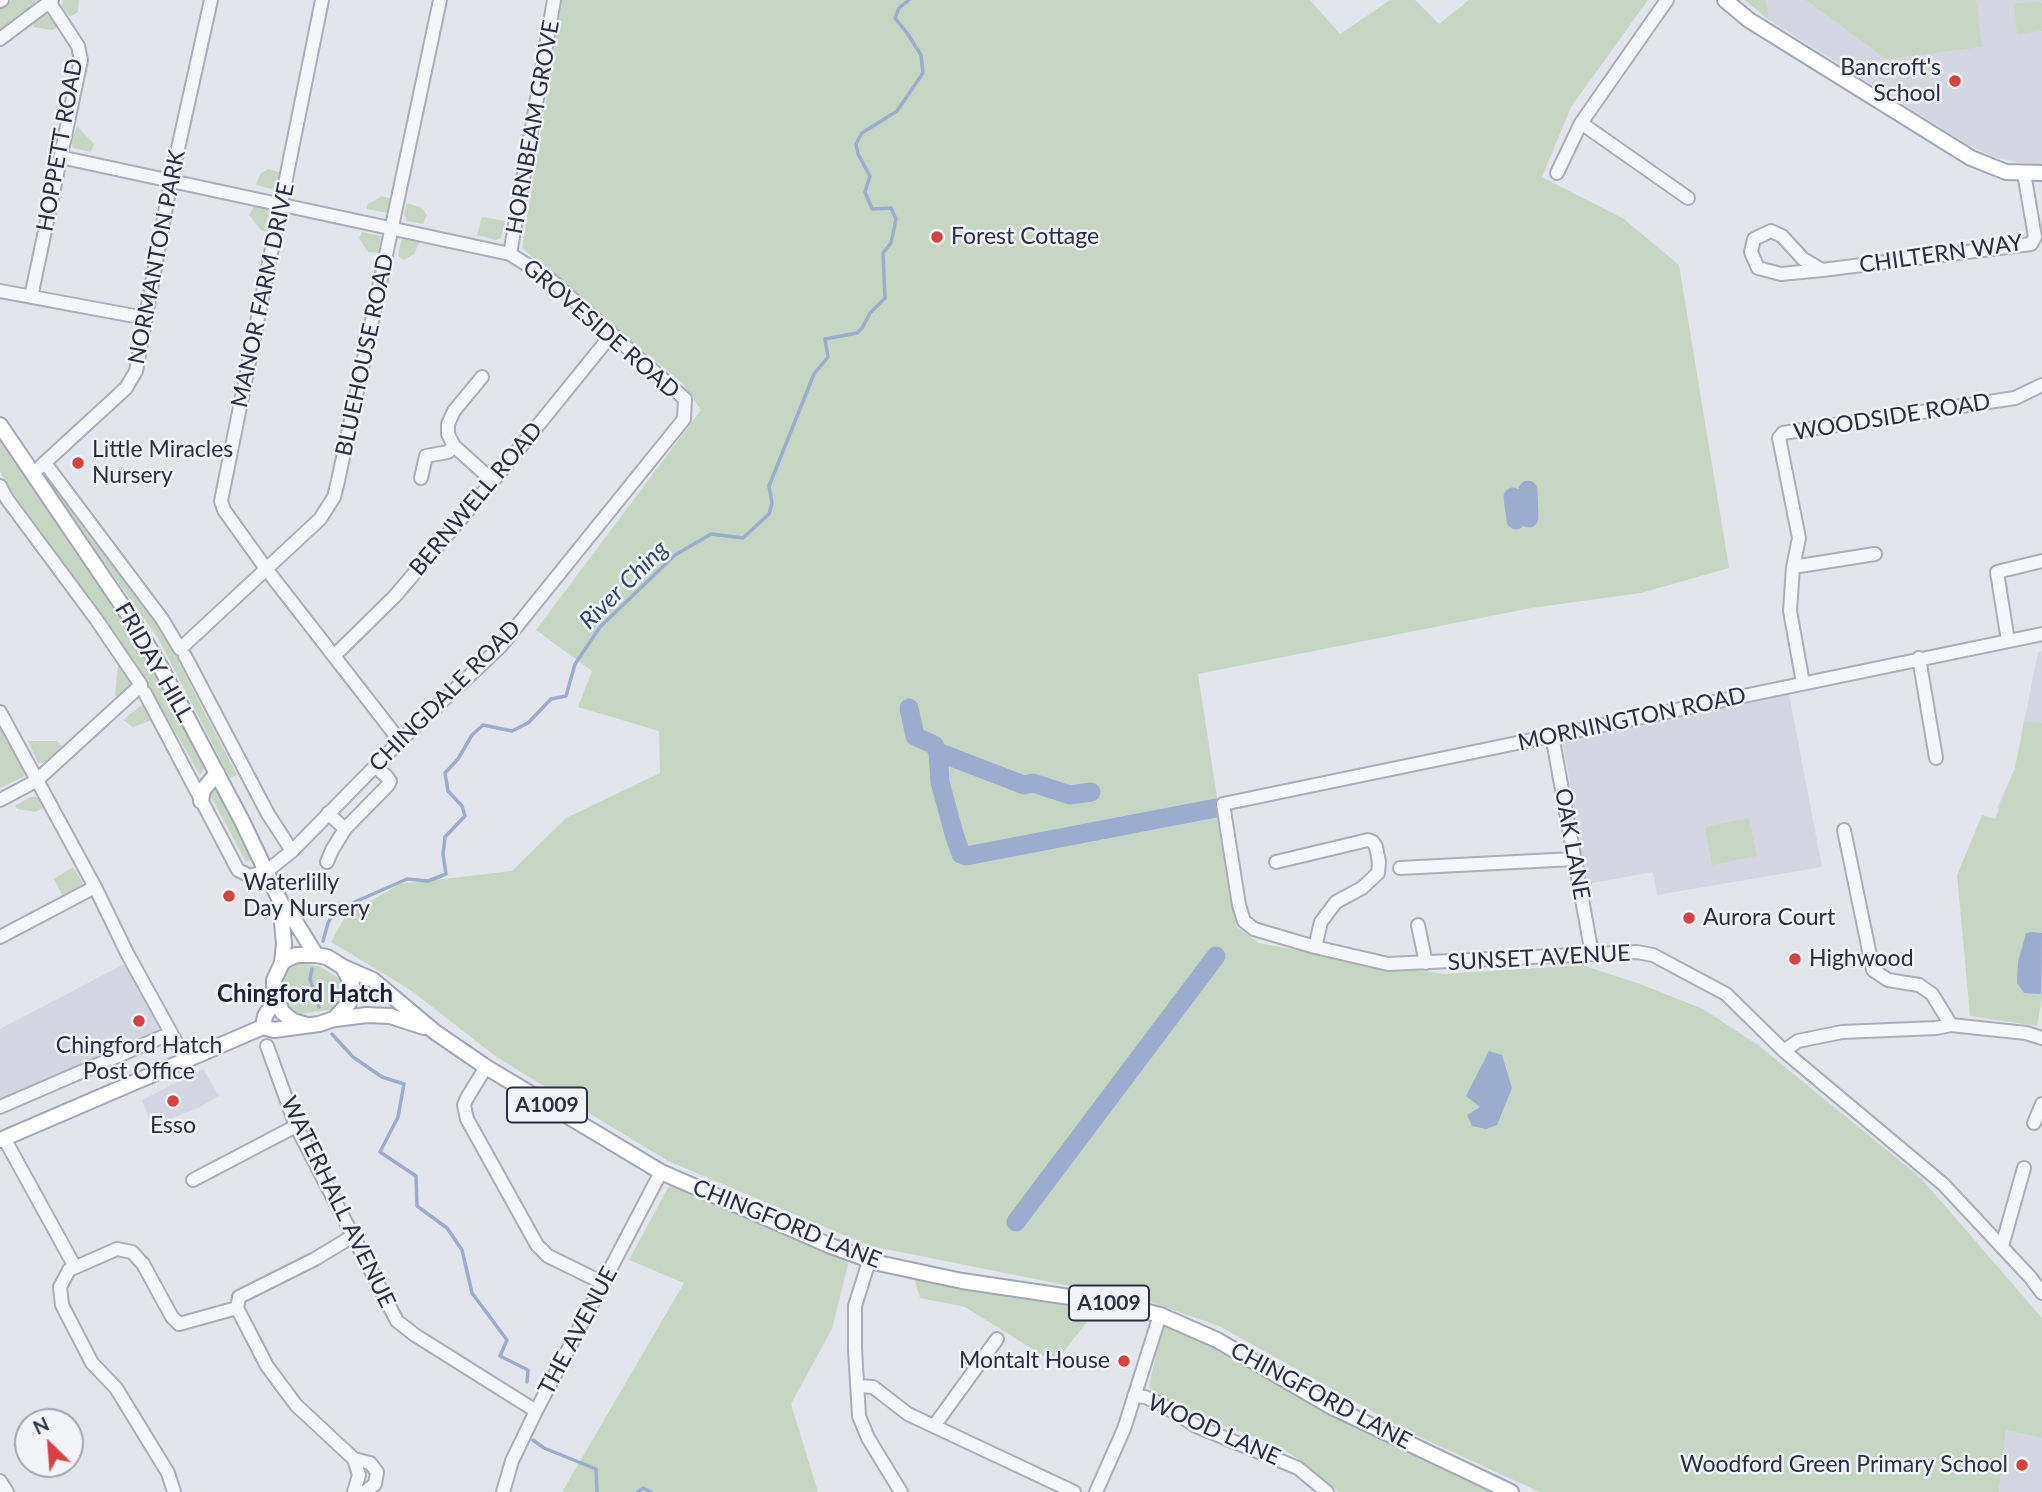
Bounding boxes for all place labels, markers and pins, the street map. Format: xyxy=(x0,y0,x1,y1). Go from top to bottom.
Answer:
place label: Bancroft's School xyxy=(1840,54,1941,108)
marker: Bancroft's School xyxy=(1947,73,1963,89)
place label: Forest Cottage xyxy=(951,223,1099,251)
marker: Forest Cottage xyxy=(929,229,945,245)
place label: Little Miracles Nursery xyxy=(92,436,233,490)
marker: Little Miracles Nursery xyxy=(70,455,86,471)
place label: Waterlilly Day Nursery xyxy=(243,869,370,923)
marker: Waterlilly Day Nursery xyxy=(221,888,237,904)
place label: Aurora Court xyxy=(1703,904,1835,932)
marker: Aurora Court xyxy=(1681,910,1697,926)
place label: Highwood xyxy=(1809,945,1914,973)
marker: Highwood xyxy=(1787,951,1803,967)
marker: Chingford Hatch Post Office xyxy=(131,1013,147,1029)
place label: Chingford Hatch Post Office xyxy=(56,1032,222,1086)
marker: Esso xyxy=(165,1093,181,1109)
place label: Esso xyxy=(150,1112,196,1140)
place label: Montalt House xyxy=(959,1347,1110,1375)
marker: Montalt House xyxy=(1116,1353,1132,1369)
place label: Woodford Green Primary School xyxy=(1680,1451,2008,1479)
marker: Woodford Green Primary School xyxy=(2014,1457,2030,1473)

